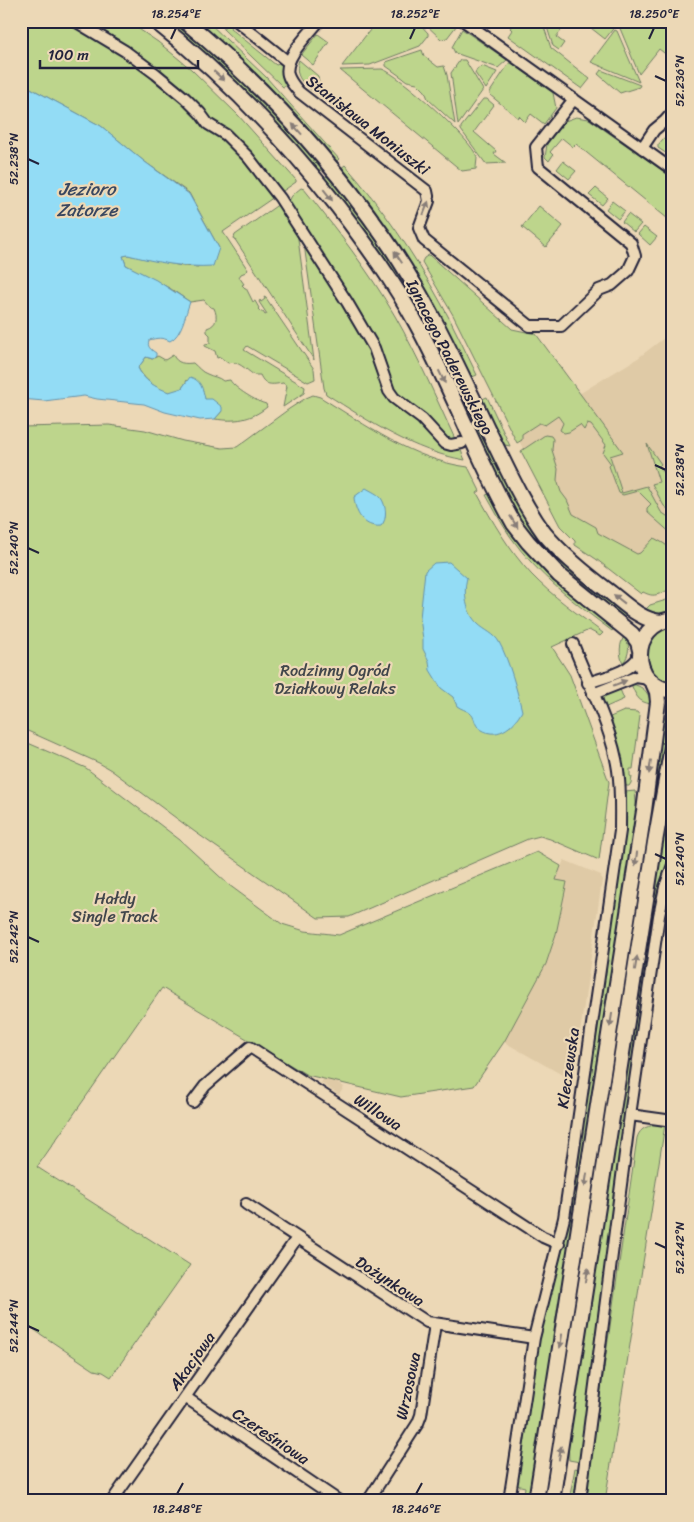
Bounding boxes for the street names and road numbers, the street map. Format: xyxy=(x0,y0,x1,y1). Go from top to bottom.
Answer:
street label: Stanisława Moniuszki xyxy=(300,67,437,183)
street label: Ignacego Paderewskiego xyxy=(398,273,502,440)
street label: Kleczewska xyxy=(548,1026,588,1110)
street label: Willowa xyxy=(348,1085,408,1139)
street label: Dożynkowa xyxy=(349,1248,431,1314)
street label: Akacjowa xyxy=(160,1325,223,1398)
street label: Wrzosowa xyxy=(387,1350,429,1422)
street label: Czereśniowa xyxy=(226,1399,316,1473)

